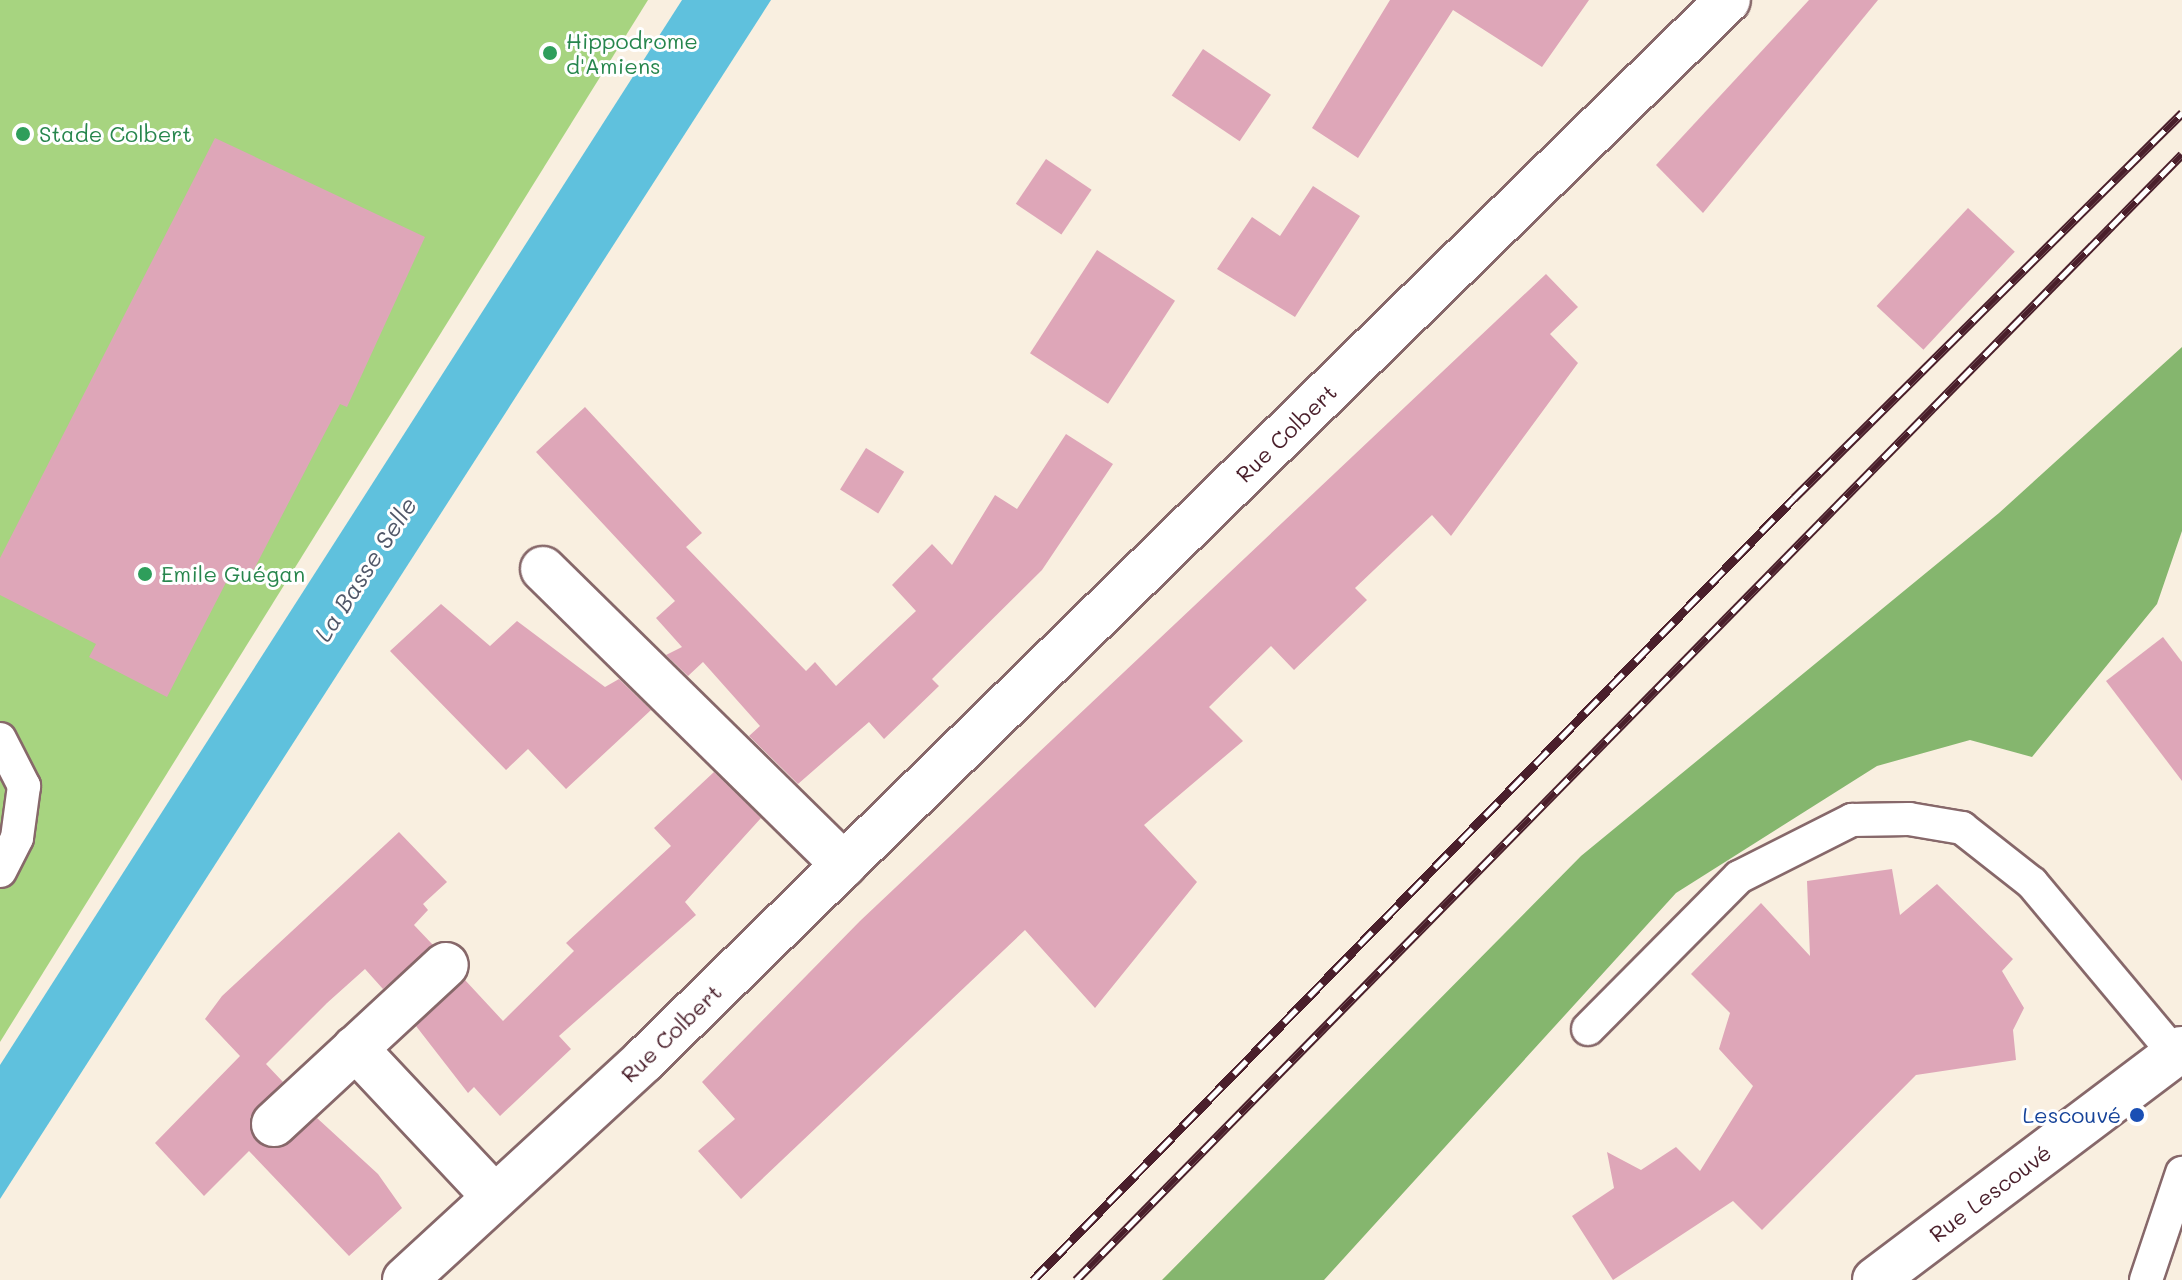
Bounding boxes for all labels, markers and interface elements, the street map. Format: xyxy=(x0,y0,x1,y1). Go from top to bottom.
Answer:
place label: Hippodrome d'Amiens xyxy=(566,27,698,78)
marker: Hippodrome d'Amiens xyxy=(541,44,559,62)
place label: Stade Colbert xyxy=(39,121,192,147)
marker: Stade Colbert xyxy=(14,125,32,143)
street label: Rue Colbert xyxy=(1230,379,1342,487)
water label: La Basse Selle xyxy=(308,491,422,647)
place label: Emile Guégan xyxy=(161,561,305,587)
marker: Emile Guégan xyxy=(136,565,154,583)
street label: Rue Colbert xyxy=(615,979,727,1087)
place label: Lescouvé xyxy=(2023,1102,2121,1128)
marker: Lescouvé xyxy=(2128,1106,2146,1124)
street label: Rue Lescouvé xyxy=(1924,1139,2056,1247)

